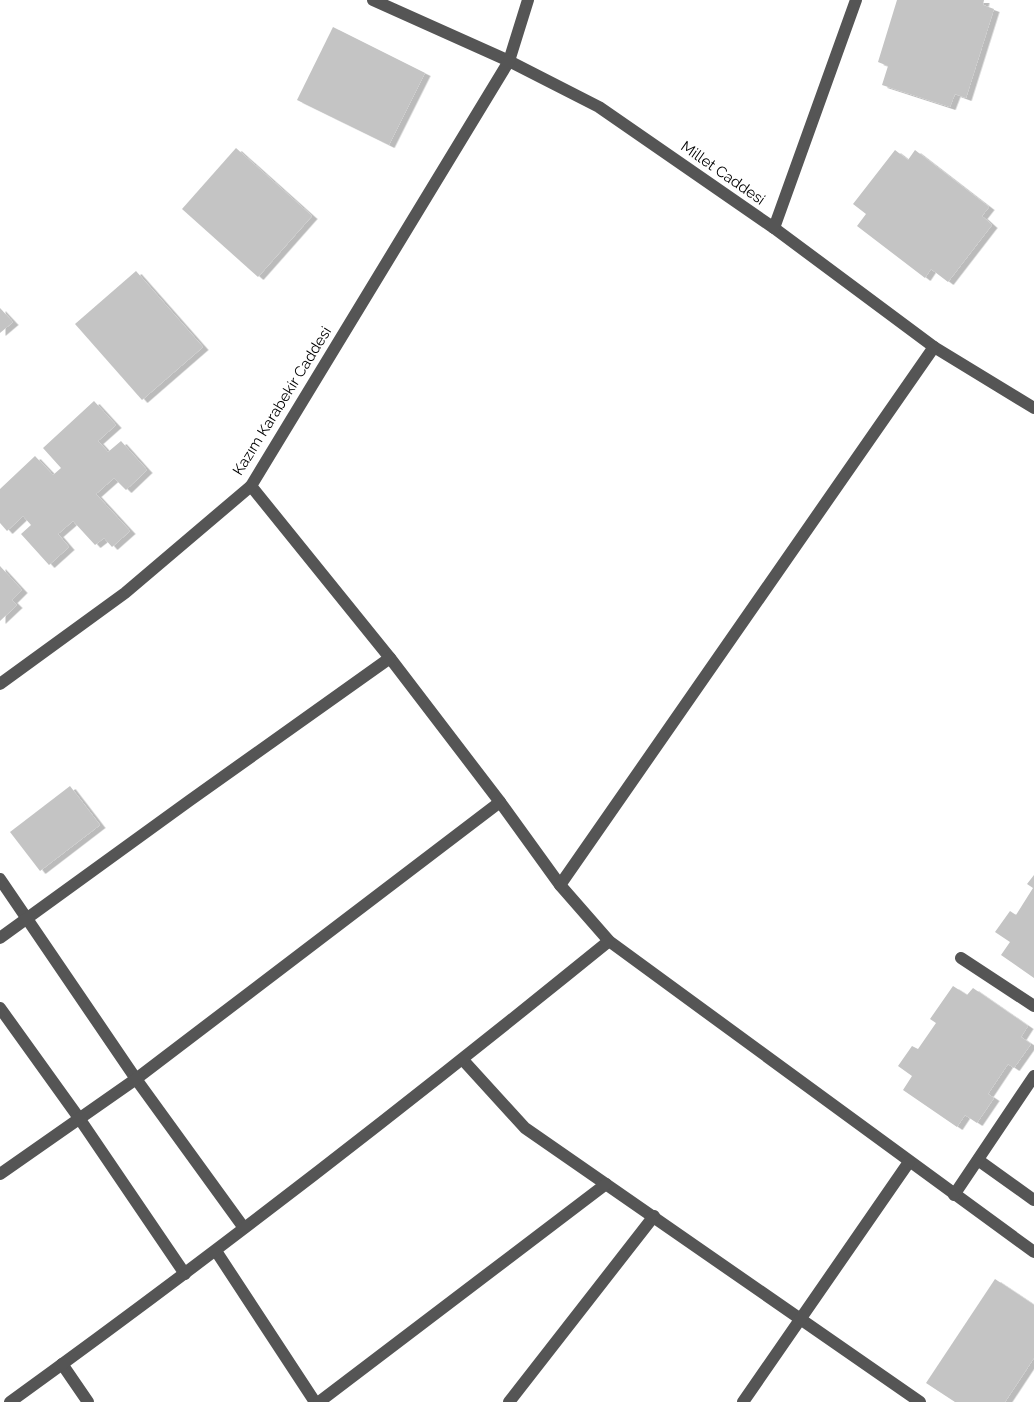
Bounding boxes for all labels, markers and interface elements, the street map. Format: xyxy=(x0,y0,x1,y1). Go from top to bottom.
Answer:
street label: Millet Caddesi xyxy=(677,137,769,209)
street label: Kazım Karabekir Caddesi xyxy=(229,323,335,479)

